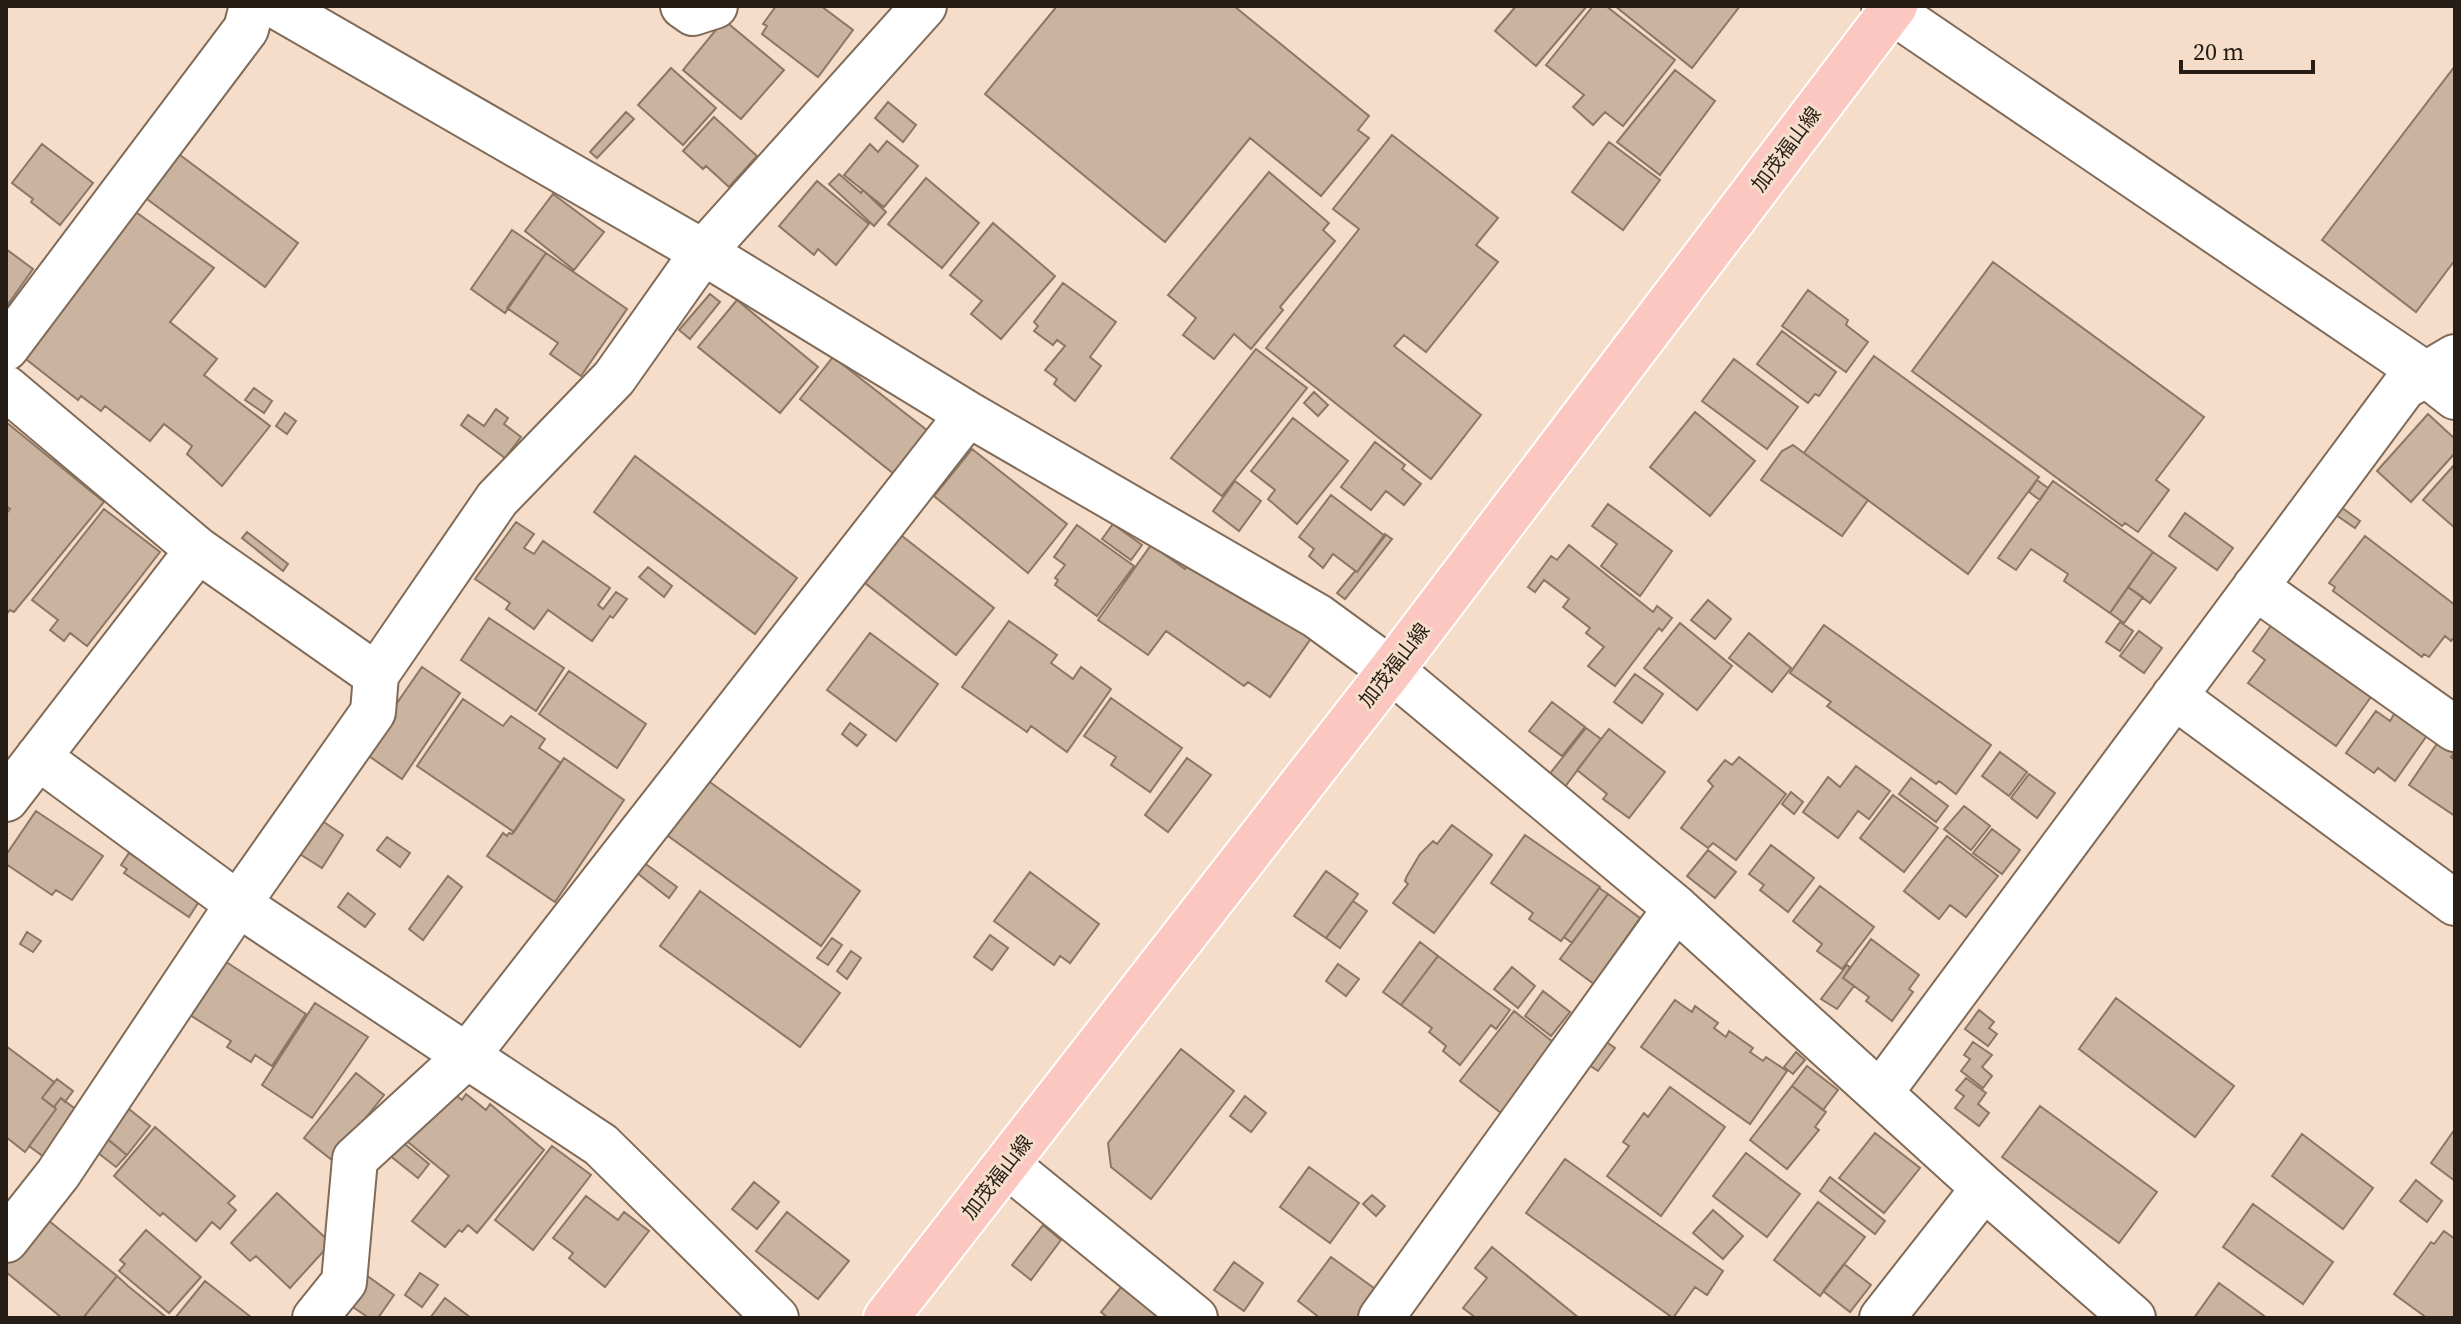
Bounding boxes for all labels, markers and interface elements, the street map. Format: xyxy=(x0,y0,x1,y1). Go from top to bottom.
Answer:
scale bar xyxy=(2181,24,2313,74)
text: 20 m xyxy=(2193,35,2244,68)
street label: 加茂福山線 xyxy=(1745,101,1827,197)
street label: 加茂福山線 xyxy=(1352,617,1436,713)
street label: 加茂福山線 xyxy=(955,1129,1039,1225)

